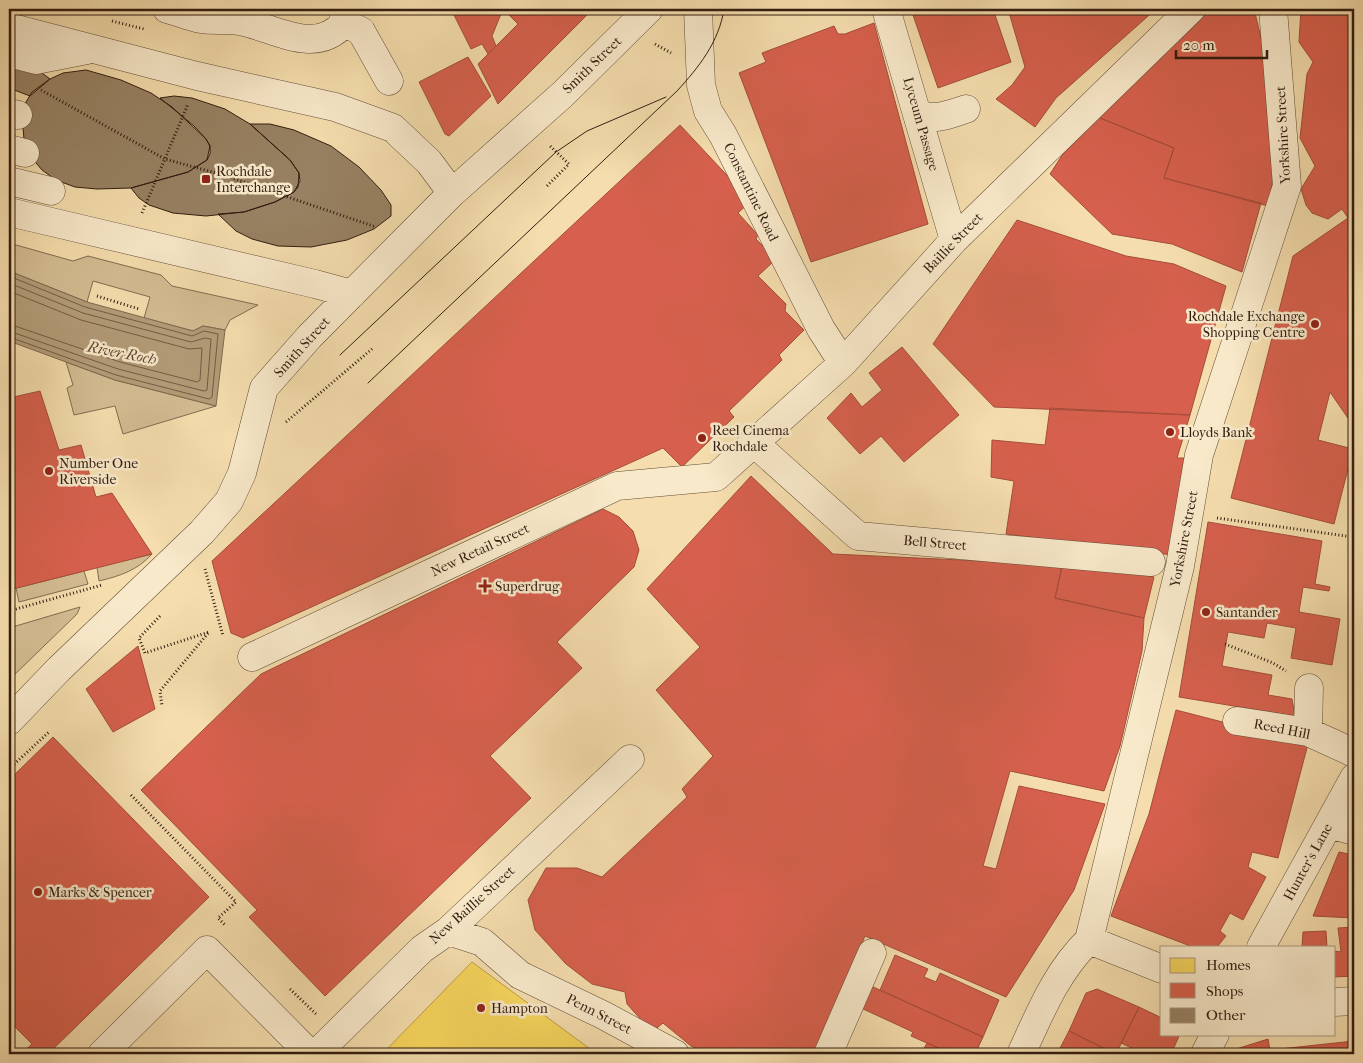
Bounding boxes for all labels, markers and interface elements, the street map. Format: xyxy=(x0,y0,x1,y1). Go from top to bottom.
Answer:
scale bar xyxy=(1176,28,1267,60)
street label: Smith Street xyxy=(559,33,625,97)
text: 20 m xyxy=(1183,36,1215,54)
street label: Lyceum Passage xyxy=(899,75,943,173)
street label: Yorkshire Street xyxy=(1272,86,1294,185)
street label: Constantine Road xyxy=(720,140,782,244)
place label: Rochdale Interchange xyxy=(216,163,290,196)
marker: Rochdale Interchange xyxy=(200,173,212,185)
street label: Baillie Street xyxy=(920,209,986,277)
place label: Rochdale Exchange Shopping Centre xyxy=(1188,308,1305,341)
street label: Smith Street xyxy=(270,313,334,381)
marker: Rochdale Exchange Shopping Centre xyxy=(1309,318,1321,330)
water label: River Roch xyxy=(85,337,158,369)
place label: Reel Cinema Rochdale xyxy=(712,422,790,455)
place label: Lloyds Bank xyxy=(1180,424,1253,441)
marker: Lloyds Bank xyxy=(1164,426,1176,438)
marker: Reel Cinema Rochdale xyxy=(696,432,708,444)
place label: Number One Riverside xyxy=(59,455,138,488)
marker: Number One Riverside xyxy=(43,465,55,477)
street label: Yorkshire Street xyxy=(1166,489,1202,590)
street label: New Retail Street xyxy=(428,520,532,580)
street label: Bell Street xyxy=(903,532,967,554)
place label: Superdrug xyxy=(495,578,560,595)
marker: Superdrug xyxy=(479,580,491,592)
place label: Santander xyxy=(1216,604,1278,621)
marker: Santander xyxy=(1200,606,1212,618)
street label: Reed Hill xyxy=(1252,715,1312,743)
street label: Hunter's Lane xyxy=(1280,820,1336,904)
street label: New Baillie Street xyxy=(426,862,518,948)
place label: Marks & Spencer xyxy=(48,884,152,901)
marker: Marks & Spencer xyxy=(32,886,44,898)
legend xyxy=(1160,946,1336,1036)
text: Homes xyxy=(1206,956,1251,974)
text: Shops xyxy=(1206,982,1244,1000)
street label: Penn Street xyxy=(563,990,635,1038)
place label: Hampton xyxy=(491,1000,548,1017)
marker: Hampton xyxy=(475,1002,487,1014)
text: Other xyxy=(1206,1006,1246,1024)

